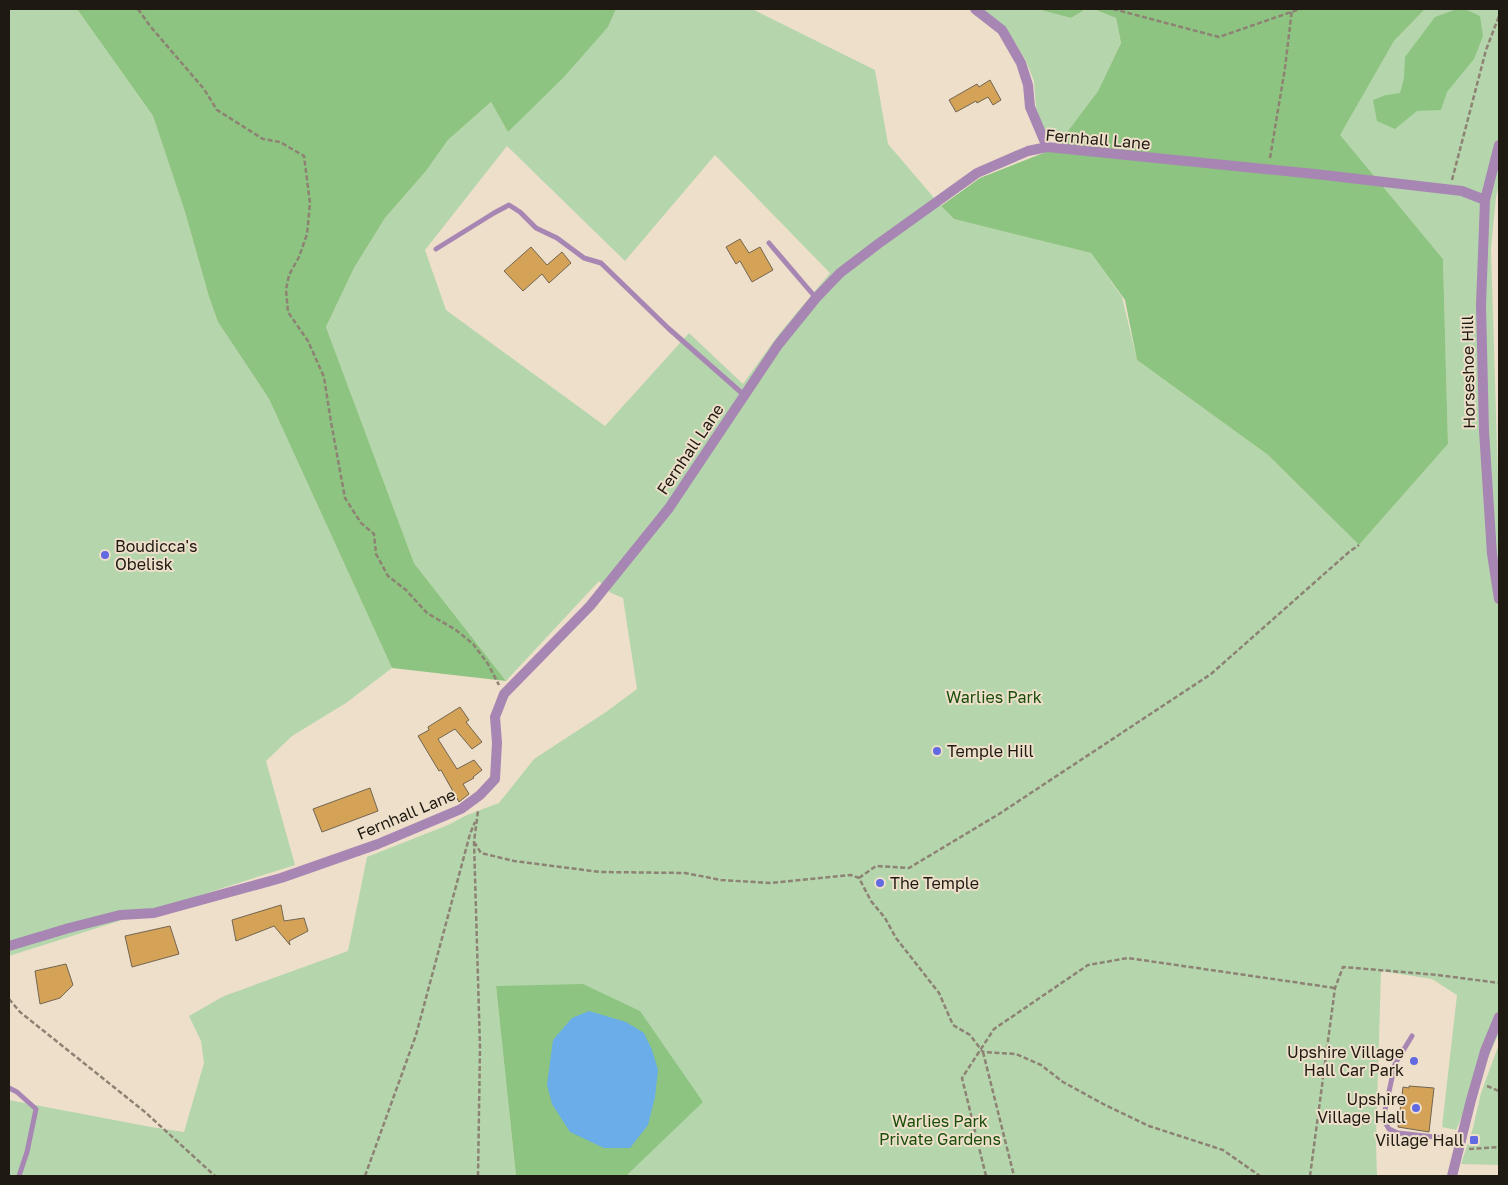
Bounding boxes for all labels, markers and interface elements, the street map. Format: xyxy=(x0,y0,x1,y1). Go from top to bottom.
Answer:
street label: Fernhall Lane xyxy=(1045,124,1151,154)
street label: Horseshoe Hill xyxy=(1457,315,1479,429)
street label: Fernhall Lane xyxy=(652,400,728,498)
place label: Boudicca's Obelisk xyxy=(115,536,197,574)
marker: Boudicca's Obelisk xyxy=(99,549,111,561)
park label: Warlies Park xyxy=(946,687,1042,707)
place label: Temple Hill xyxy=(947,741,1034,761)
marker: Temple Hill xyxy=(931,745,943,757)
street label: Fernhall Lane xyxy=(354,784,458,844)
place label: The Temple xyxy=(890,873,979,893)
marker: The Temple xyxy=(874,877,886,889)
place label: Upshire Village Hall Car Park xyxy=(1287,1042,1404,1080)
marker: Upshire Village Hall Car Park xyxy=(1408,1055,1420,1067)
place label: Upshire Village Hall xyxy=(1317,1089,1406,1127)
marker: Upshire Village Hall xyxy=(1410,1102,1422,1114)
park label: Warlies Park Private Gardens xyxy=(879,1111,1001,1149)
place label: Village Hall xyxy=(1375,1130,1464,1150)
marker: Village Hall xyxy=(1468,1134,1480,1146)

